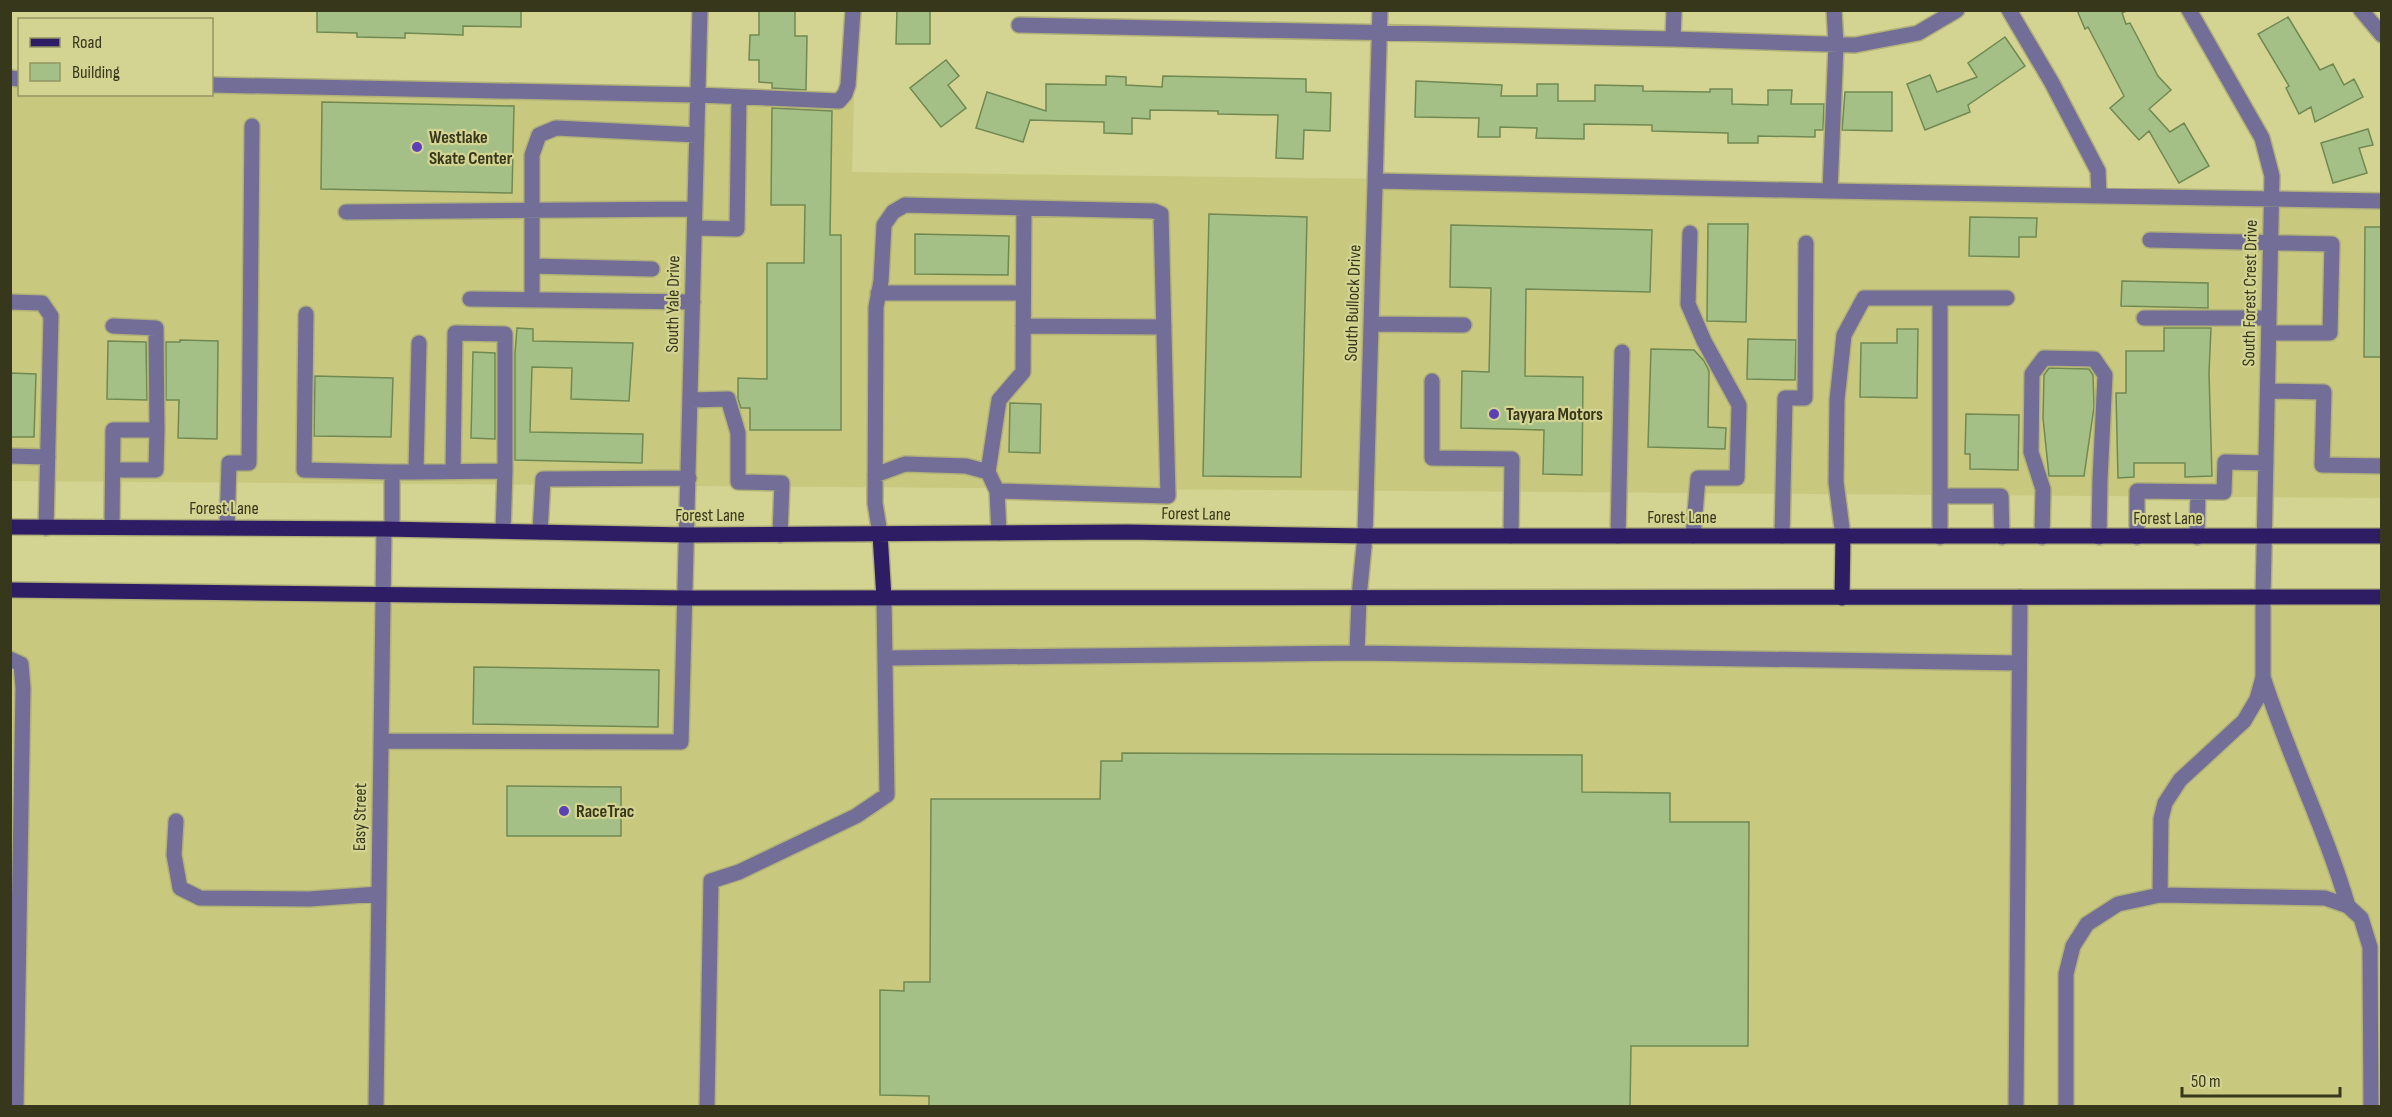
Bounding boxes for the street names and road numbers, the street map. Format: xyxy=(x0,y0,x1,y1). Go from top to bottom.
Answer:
street label: South Forest Crest Drive xyxy=(2238,219,2262,367)
street label: South Bullock Drive xyxy=(1340,244,1366,362)
street label: South Yale Drive xyxy=(662,255,684,353)
street label: Forest Lane xyxy=(189,498,259,519)
street label: Forest Lane xyxy=(1161,503,1231,525)
street label: Forest Lane xyxy=(675,505,745,526)
street label: Forest Lane xyxy=(1647,507,1717,528)
street label: Forest Lane xyxy=(2133,508,2203,529)
street label: Easy Street xyxy=(349,782,371,851)

